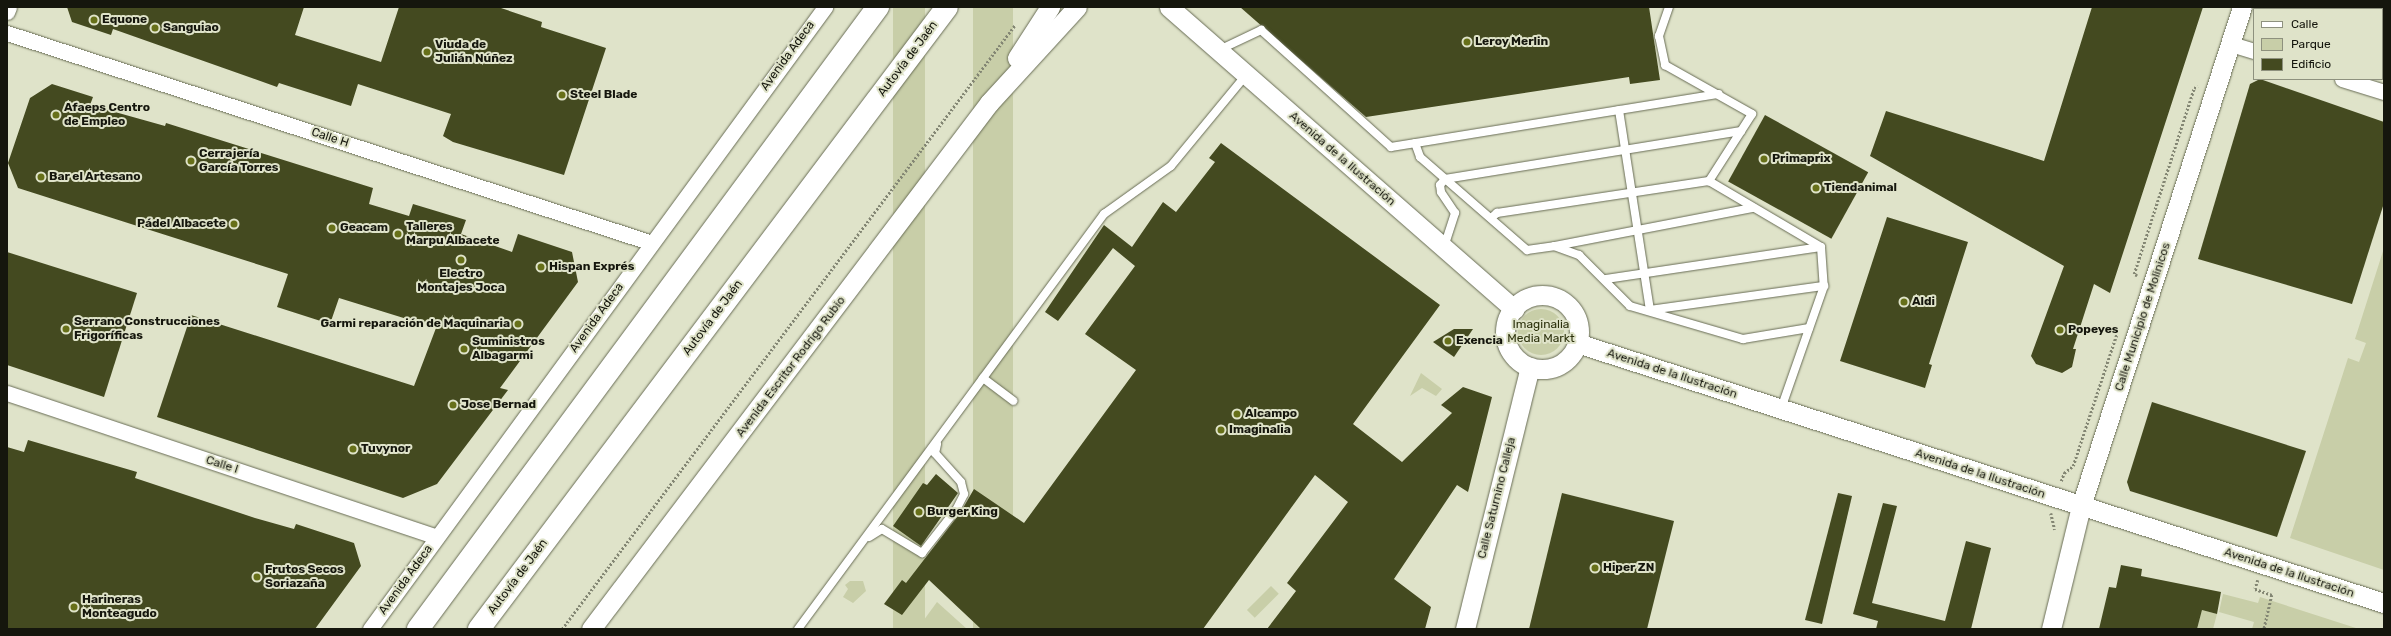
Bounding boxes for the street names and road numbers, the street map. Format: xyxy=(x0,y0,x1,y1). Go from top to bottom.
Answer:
street label: Avenida Adeca xyxy=(758,18,818,94)
street label: Autovía de Jaén xyxy=(875,18,941,100)
street label: Avenida de la Ilustración xyxy=(1286,109,1398,209)
street label: Calle H xyxy=(309,125,351,151)
street label: Calle Municipio de Molinicos xyxy=(2112,241,2174,393)
street label: Autovía de Jaén xyxy=(680,277,746,359)
street label: Avenida Adeca xyxy=(567,280,627,356)
street label: Avenida Escritor Rodrigo Rubio xyxy=(733,294,849,440)
street label: Avenida de la Ilustración xyxy=(1605,346,1739,402)
street label: Calle Saturnino Calleja xyxy=(1475,436,1519,560)
street label: Avenida de la Ilustración xyxy=(1913,446,2047,502)
street label: Calle I xyxy=(204,453,240,477)
street label: Autovía de Jaén xyxy=(485,536,551,618)
street label: Avenida Adeca xyxy=(376,542,436,618)
street label: Avenida de la Ilustración xyxy=(2222,545,2356,601)

